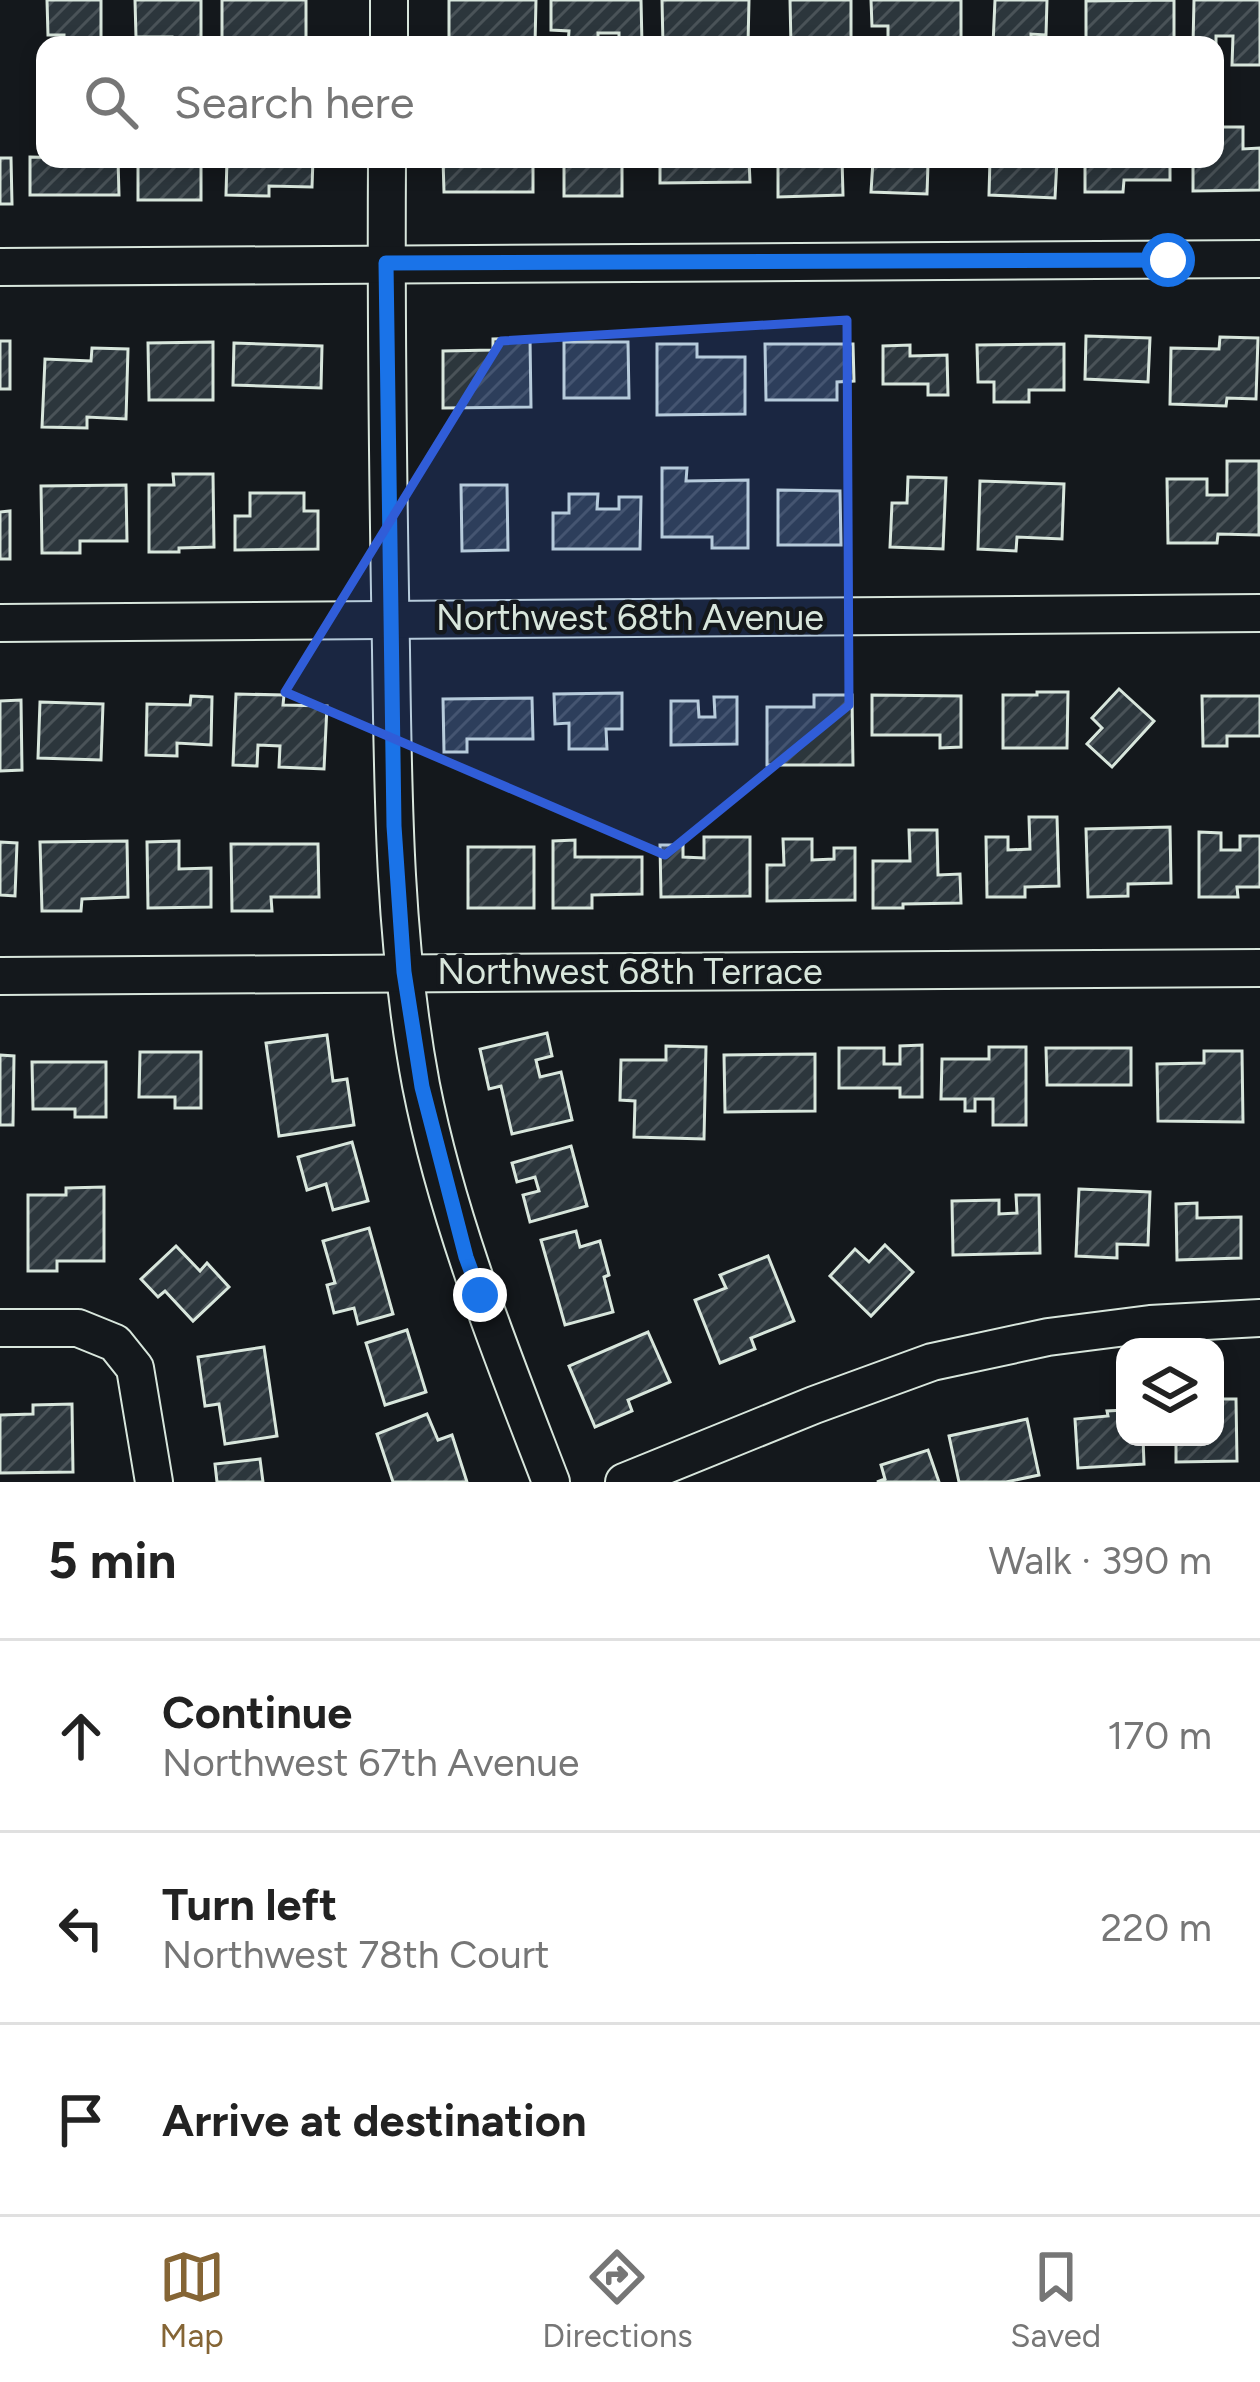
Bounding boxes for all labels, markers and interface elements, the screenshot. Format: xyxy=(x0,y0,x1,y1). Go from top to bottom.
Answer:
search box xyxy=(36,36,1224,168)
icon: search xyxy=(78,69,144,135)
text: Search here xyxy=(174,75,414,129)
route start xyxy=(1141,233,1195,287)
street label: Northwest 68th Avenue xyxy=(436,596,824,639)
street label: Northwest 68th Terrace xyxy=(437,950,823,993)
route end xyxy=(453,1268,507,1322)
map controls xyxy=(1116,1338,1224,1446)
button: layers xyxy=(1116,1338,1224,1446)
text: 5 min xyxy=(48,1530,177,1591)
text: Walk · 390 m xyxy=(988,1537,1212,1584)
text: Continue xyxy=(162,1685,352,1739)
icon: ahead xyxy=(48,1703,114,1769)
text: 170 m xyxy=(1107,1712,1212,1759)
text: Northwest 67th Avenue xyxy=(162,1739,579,1786)
text: Turn left xyxy=(162,1877,337,1931)
icon: left xyxy=(48,1895,114,1961)
text: 220 m xyxy=(1101,1904,1212,1951)
text: Northwest 78th Court xyxy=(162,1931,550,1978)
icon: arrive xyxy=(48,2087,114,2153)
text: Arrive at destination xyxy=(162,2093,586,2147)
tab: Map xyxy=(159,2244,225,2355)
tab: Directions xyxy=(542,2244,693,2355)
tab: Saved xyxy=(1010,2244,1101,2355)

